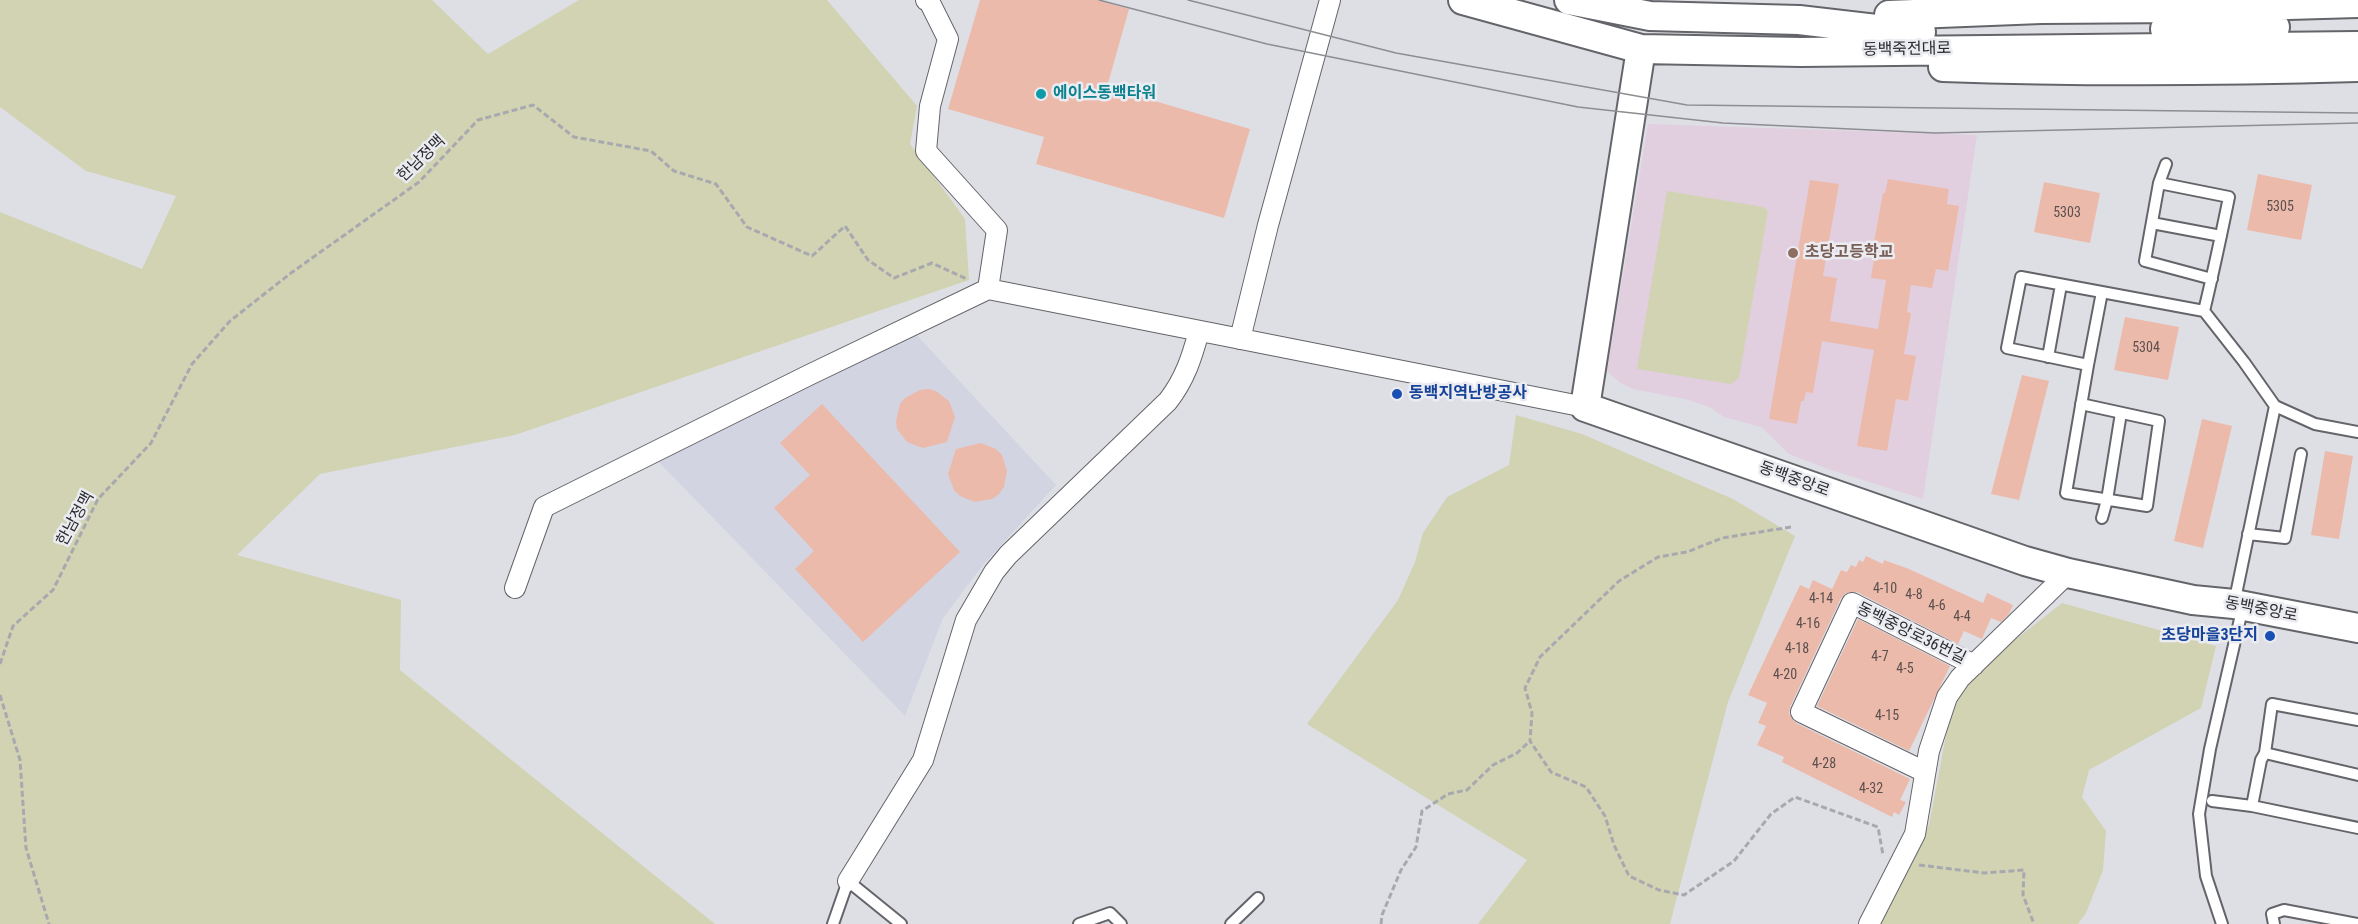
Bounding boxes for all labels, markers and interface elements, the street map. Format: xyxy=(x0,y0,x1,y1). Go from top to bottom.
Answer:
street label: 동백죽전대로 xyxy=(1863,40,1951,60)
place label: 에이스동백타워 xyxy=(1053,84,1156,104)
marker: 에이스동백타워 xyxy=(1034,87,1048,101)
street label: 한남정맥 xyxy=(394,132,450,186)
house number: 5305 xyxy=(2266,199,2294,215)
house number: 5303 xyxy=(2053,205,2081,221)
place label: 초당고등학교 xyxy=(1805,243,1893,263)
marker: 초당고등학교 xyxy=(1786,246,1800,260)
house number: 5304 xyxy=(2132,340,2160,356)
place label: 동백지역난방공사 xyxy=(1409,384,1527,404)
marker: 동백지역난방공사 xyxy=(1390,387,1404,401)
street label: 동백중앙로 xyxy=(1756,458,1832,502)
street label: 한남정맥 xyxy=(53,489,99,549)
house number: 4-10 xyxy=(1873,581,1897,597)
house number: 4-8 xyxy=(1905,587,1923,603)
house number: 4-14 xyxy=(1809,591,1833,607)
street label: 동백중앙로 xyxy=(2223,594,2299,626)
house number: 4-6 xyxy=(1928,598,1946,614)
street label: 동백중앙로36번길 xyxy=(1853,599,1969,669)
house number: 4-4 xyxy=(1953,609,1971,625)
house number: 4-16 xyxy=(1796,616,1820,632)
place label: 초당마을3단지 xyxy=(2162,626,2258,646)
marker: 초당마을3단지 xyxy=(2263,629,2277,643)
house number: 4-18 xyxy=(1785,641,1809,657)
house number: 4-7 xyxy=(1871,649,1889,665)
house number: 4-5 xyxy=(1896,661,1914,677)
house number: 4-20 xyxy=(1773,667,1797,683)
house number: 4-15 xyxy=(1875,708,1899,724)
house number: 4-28 xyxy=(1812,756,1836,772)
house number: 4-32 xyxy=(1859,781,1883,797)

